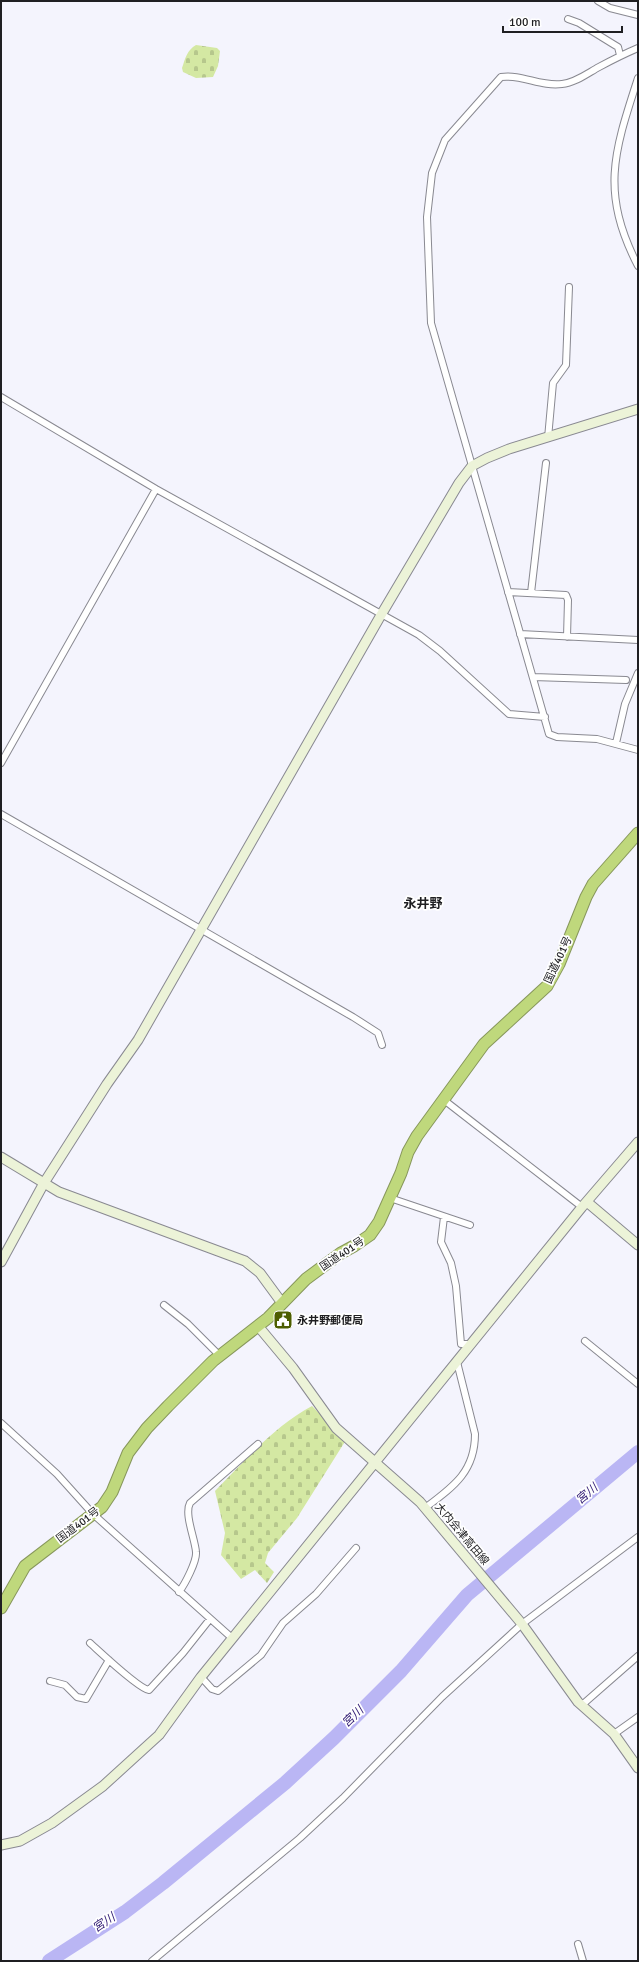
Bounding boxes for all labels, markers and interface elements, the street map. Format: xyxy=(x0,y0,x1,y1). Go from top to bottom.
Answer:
scale bar xyxy=(503,8,622,34)
text: 100 m xyxy=(509,15,541,30)
district label: 永井野 xyxy=(403,896,443,912)
street label: 国道401号 xyxy=(541,934,575,986)
street label: 国道401号 xyxy=(317,1234,367,1274)
public building icon: 永井野郵便局 xyxy=(272,1309,294,1331)
place label: 永井野郵便局 xyxy=(297,1314,363,1327)
water label: 宮川 xyxy=(573,1479,603,1507)
street label: 大内会津高田線 xyxy=(432,1500,492,1568)
street label: 国道401号 xyxy=(54,1505,102,1545)
water label: 宮川 xyxy=(339,1702,368,1731)
water label: 宮川 xyxy=(90,1909,120,1936)

